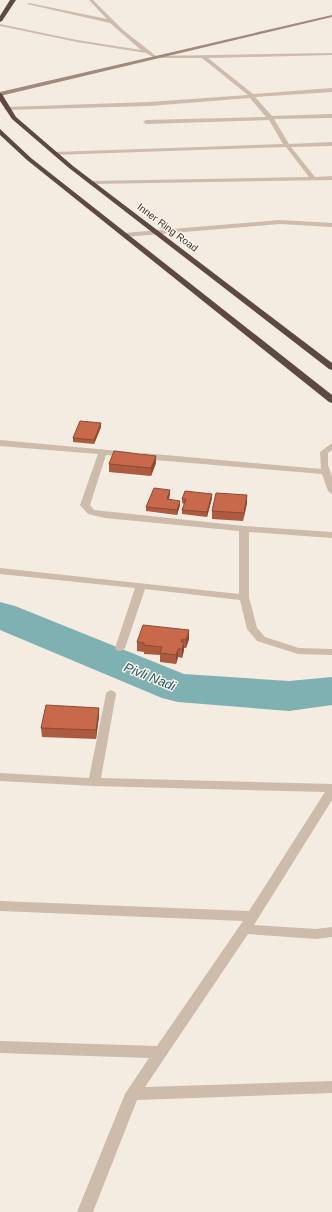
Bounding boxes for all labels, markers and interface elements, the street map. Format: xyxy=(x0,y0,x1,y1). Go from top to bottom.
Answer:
street label: Inner Ring Road xyxy=(135,201,200,254)
water label: Pivli Nadi xyxy=(122,659,179,694)

